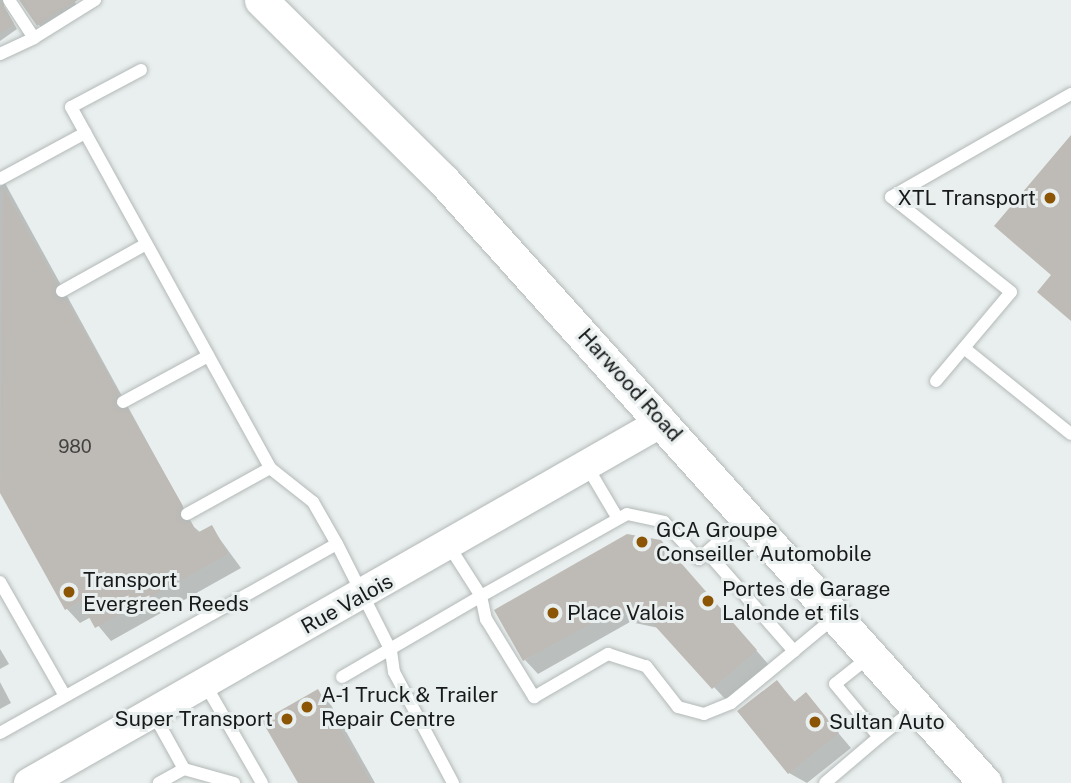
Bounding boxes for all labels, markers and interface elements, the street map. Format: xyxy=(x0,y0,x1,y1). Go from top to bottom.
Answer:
place label: XTL Transport xyxy=(897,185,1036,211)
marker: XTL Transport xyxy=(1042,190,1058,206)
street label: Harwood Road xyxy=(573,323,687,447)
house number: 980 xyxy=(58,436,92,458)
place label: GCA Groupe Conseiller Automobile xyxy=(656,517,872,567)
marker: GCA Groupe Conseiller Automobile xyxy=(634,534,650,550)
place label: Transport Evergreen Reeds xyxy=(83,567,249,617)
street label: Rue Valois xyxy=(296,568,398,640)
place label: Portes de Garage Lalonde et fils xyxy=(722,576,891,626)
marker: Transport Evergreen Reeds xyxy=(61,584,77,600)
marker: Portes de Garage Lalonde et fils xyxy=(700,593,716,609)
place label: Place Valois xyxy=(567,600,685,626)
marker: Place Valois xyxy=(545,605,561,621)
place label: A-1 Truck & Trailer Repair Centre xyxy=(321,682,498,732)
marker: A-1 Truck & Trailer Repair Centre xyxy=(299,699,315,715)
place label: Super Transport xyxy=(115,706,273,732)
place label: Sultan Auto xyxy=(829,709,945,735)
marker: Super Transport xyxy=(279,711,295,727)
marker: Sultan Auto xyxy=(807,714,823,730)

